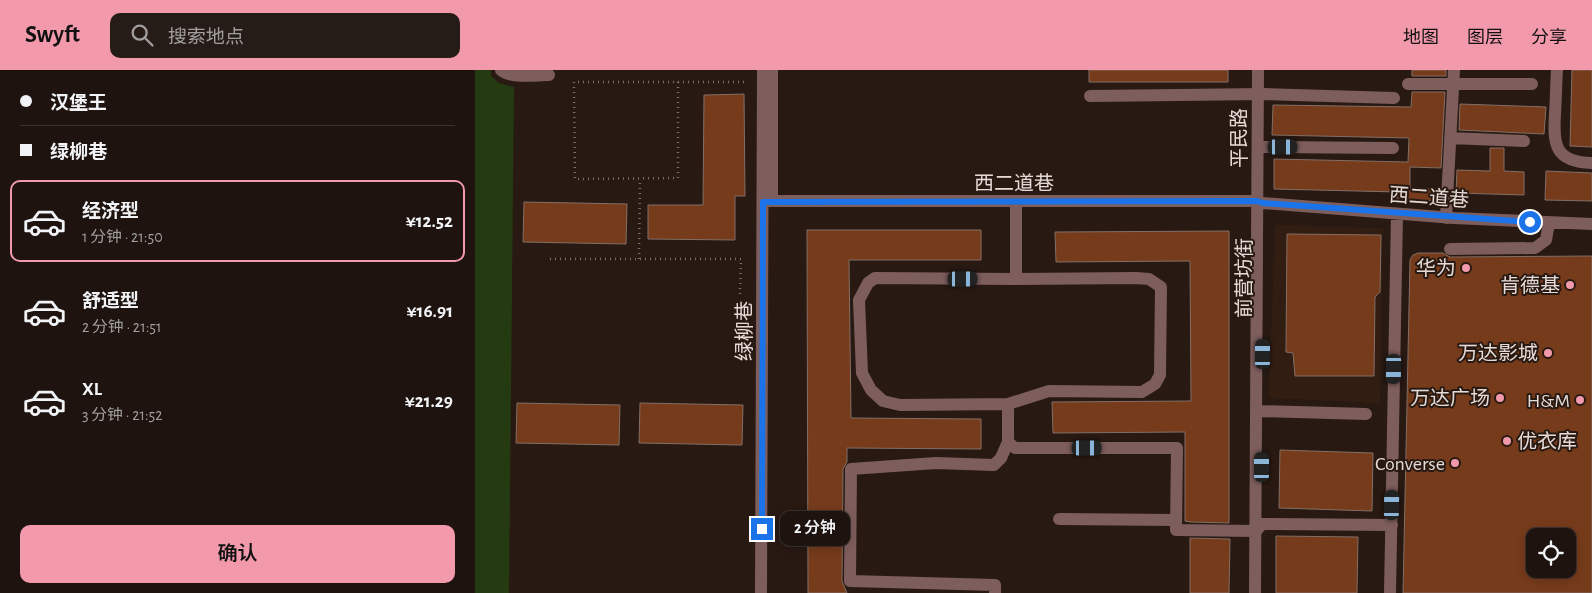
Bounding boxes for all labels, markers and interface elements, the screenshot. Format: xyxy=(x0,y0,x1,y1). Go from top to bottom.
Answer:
search box xyxy=(110,13,460,58)
icon: search xyxy=(128,21,156,49)
text: Swyft xyxy=(25,23,80,47)
text: 搜索地点 xyxy=(168,28,244,47)
text: 地图 xyxy=(1403,29,1439,47)
text: 图层 xyxy=(1467,29,1503,47)
text: 分享 xyxy=(1531,29,1567,47)
text: 汉堡王 xyxy=(50,94,107,113)
street label: 平民路 xyxy=(1229,108,1250,168)
car xyxy=(1268,140,1298,155)
text: 绿柳巷 xyxy=(50,143,107,162)
street label: 西二道巷 xyxy=(974,173,1054,194)
street label: 西二道巷 xyxy=(1388,184,1470,211)
icon: car xyxy=(22,199,67,244)
text: 经济型 xyxy=(82,202,139,221)
route start xyxy=(1519,211,1541,233)
text: ¥12.52 xyxy=(406,212,453,231)
text: 1 分钟 · 21:50 xyxy=(82,229,163,245)
street label: 前营坊街 xyxy=(1233,238,1255,318)
place label: 华为 xyxy=(1416,258,1456,279)
marker: 华为 xyxy=(1460,262,1472,274)
car xyxy=(948,272,978,287)
place label: 肯德基 xyxy=(1500,275,1560,296)
marker: 肯德基 xyxy=(1564,279,1576,291)
icon: car xyxy=(22,289,67,334)
text: 舒适型 xyxy=(82,292,139,311)
street label: 绿柳巷 xyxy=(734,301,755,361)
text: ¥16.91 xyxy=(407,302,453,321)
text: 2 分钟 · 21:51 xyxy=(82,319,162,335)
car xyxy=(1255,339,1270,369)
place label: 万达影城 xyxy=(1458,342,1538,364)
marker: 万达影城 xyxy=(1542,347,1554,359)
car xyxy=(1386,354,1401,384)
icon: car xyxy=(22,379,67,424)
text: XL xyxy=(82,380,102,399)
place label: 万达广场 xyxy=(1410,388,1490,409)
place label: H&M xyxy=(1527,391,1570,411)
text: ¥21.29 xyxy=(405,392,453,411)
marker: 万达广场 xyxy=(1494,392,1506,404)
marker: H&M xyxy=(1574,394,1586,406)
text: 3 分钟 · 21:52 xyxy=(82,407,163,423)
place label: 优衣库 xyxy=(1517,431,1577,452)
marker: 优衣库 xyxy=(1501,435,1513,447)
car xyxy=(1072,441,1102,456)
car xyxy=(1254,452,1269,482)
place label: Converse xyxy=(1375,454,1445,474)
marker: Converse xyxy=(1449,457,1461,469)
car xyxy=(1384,490,1399,520)
callout: 2 分钟 xyxy=(779,512,849,546)
route end xyxy=(751,518,773,540)
text: 2 分钟 xyxy=(794,520,836,536)
button: 确认 xyxy=(20,525,455,583)
map controls xyxy=(1526,528,1576,578)
button: locate xyxy=(1526,528,1576,578)

